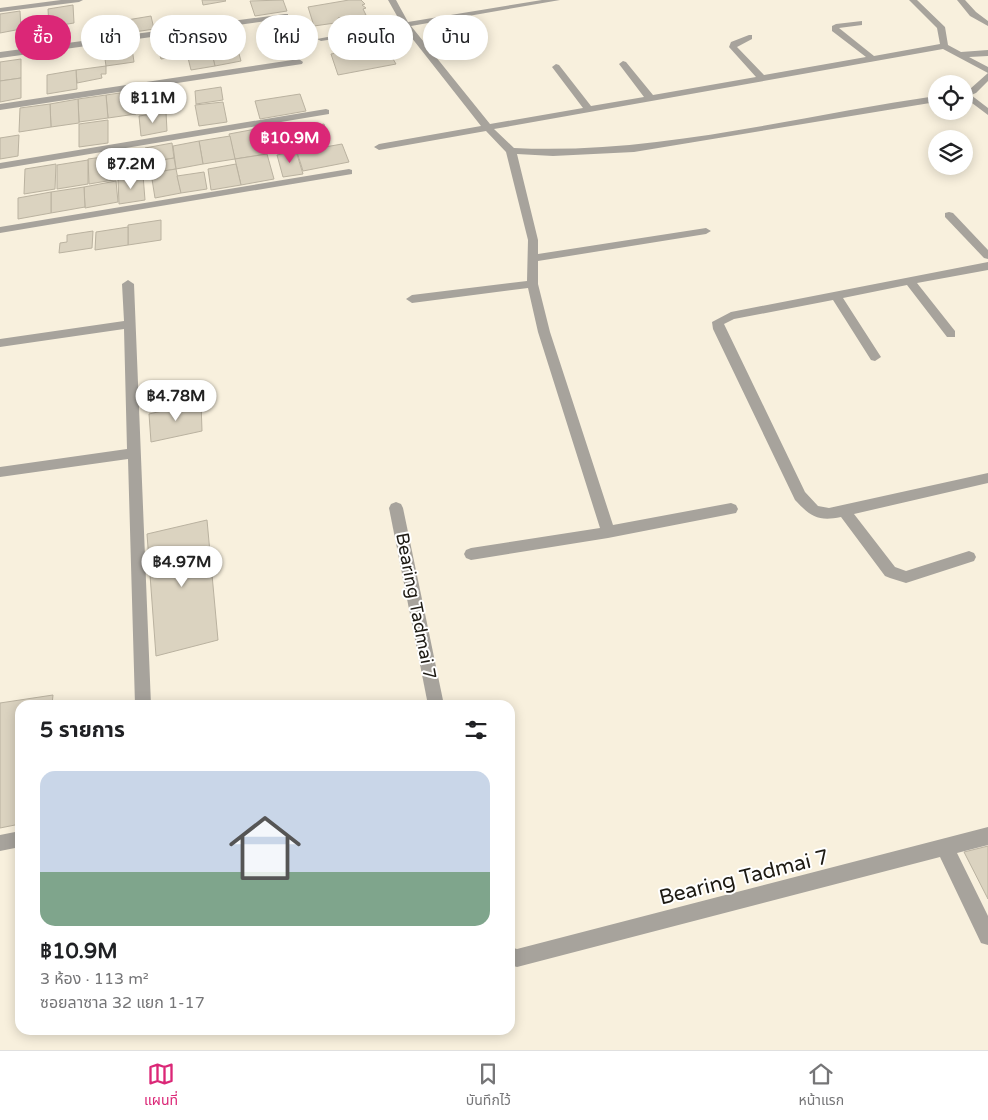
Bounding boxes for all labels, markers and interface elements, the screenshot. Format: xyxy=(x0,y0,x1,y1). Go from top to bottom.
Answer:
chip: ซื้อ xyxy=(15,15,71,60)
chip: เช่า xyxy=(81,15,140,60)
chip: ตัวกรอง xyxy=(150,15,246,60)
chip: ใหม่ xyxy=(256,15,318,60)
chip: คอนโด xyxy=(328,15,413,60)
chip: บ้าน xyxy=(423,15,488,60)
map controls xyxy=(928,75,973,175)
button: locate xyxy=(928,75,973,120)
pin: ฿11M xyxy=(123,82,183,124)
text: ฿11M xyxy=(131,88,175,108)
pin: ฿10.9M xyxy=(249,121,331,164)
text: ฿10.9M xyxy=(260,128,320,148)
button: layers xyxy=(928,130,973,175)
pin: ฿7.2M xyxy=(96,148,166,190)
text: ฿7.2M xyxy=(107,154,155,174)
pin: ฿4.78M xyxy=(135,380,217,422)
text: ฿4.78M xyxy=(147,386,205,406)
street label: Bearing Tadmai 7 xyxy=(391,531,441,681)
pin: ฿4.97M xyxy=(141,546,223,588)
text: ฿4.97M xyxy=(152,552,212,572)
icon: filters xyxy=(462,716,490,744)
text: 5 รายการ xyxy=(40,718,125,743)
icon: home xyxy=(220,803,310,893)
street label: Bearing Tadmai 7 xyxy=(657,844,832,911)
text: ฿10.9M xyxy=(40,939,118,964)
text: 3 ห้อง · 113 m² xyxy=(40,969,149,989)
text: ซอยลาซาล 32 แยก 1-17 xyxy=(40,993,205,1013)
tab: แผนที่ xyxy=(144,1060,178,1111)
tab: บันทึกไว้ xyxy=(466,1060,511,1111)
tab: หน้าแรก xyxy=(799,1060,844,1111)

